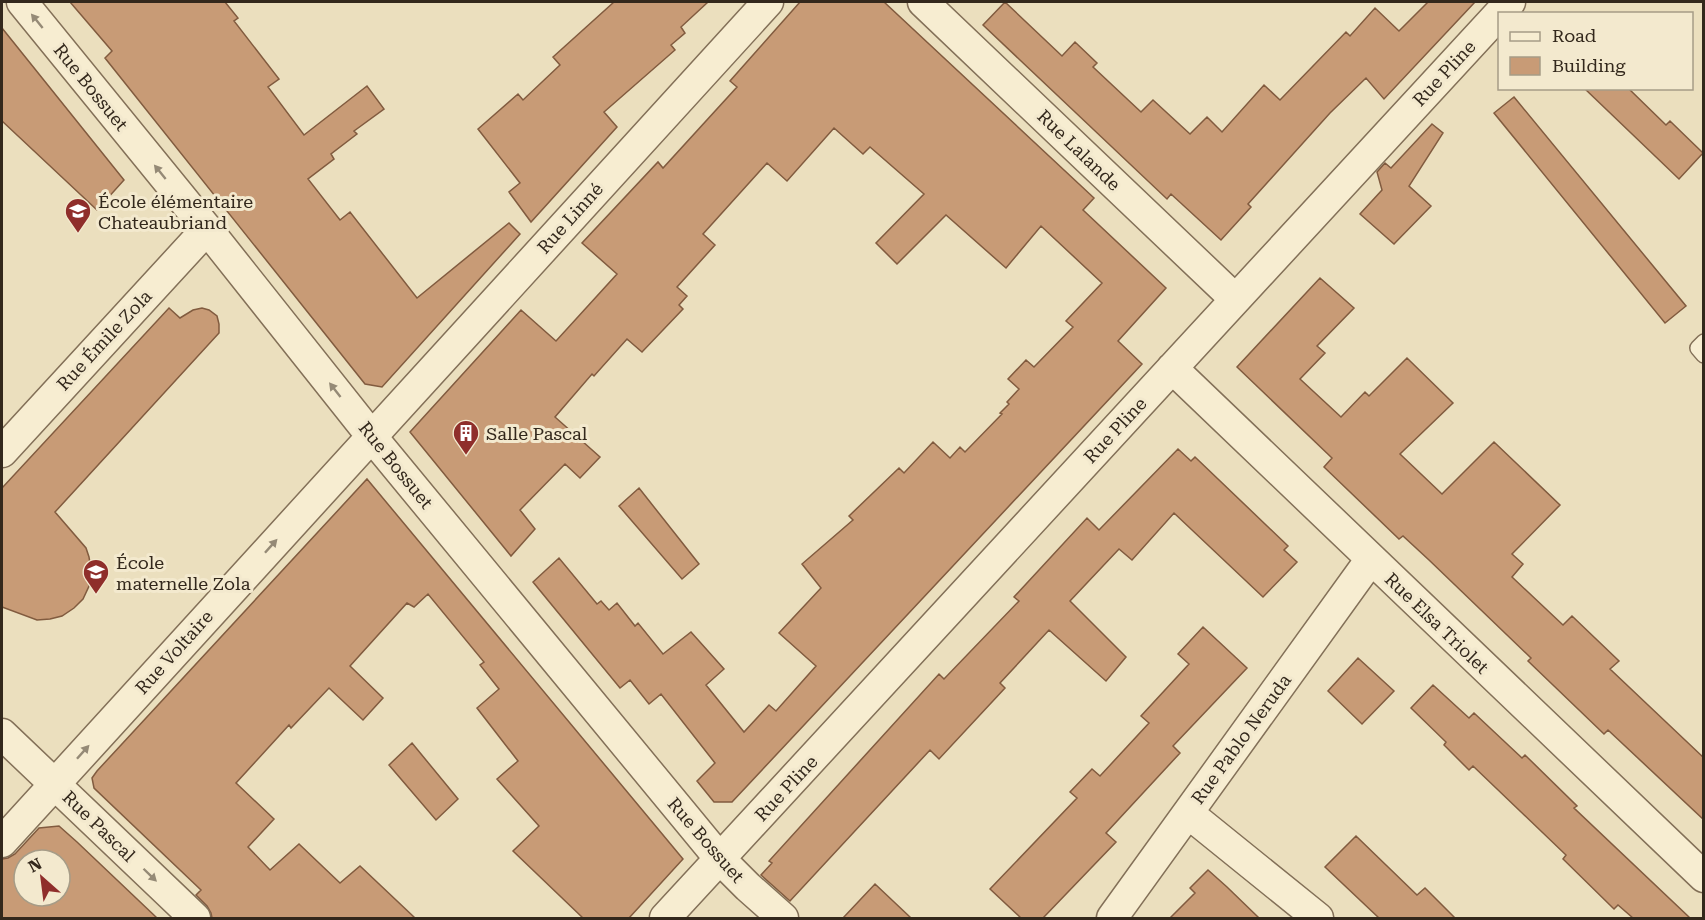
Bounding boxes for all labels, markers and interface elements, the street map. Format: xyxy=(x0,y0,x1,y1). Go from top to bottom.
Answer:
legend xyxy=(1498,12,1693,90)
one-way arrow xyxy=(31,13,44,29)
text: Road xyxy=(1552,25,1597,46)
street label: Rue Pline xyxy=(1408,36,1480,110)
street label: Rue Bossuet xyxy=(50,39,133,135)
text: Building xyxy=(1552,55,1626,76)
street label: Rue Lalande xyxy=(1033,105,1125,195)
one-way arrow xyxy=(154,164,167,180)
street label: Rue Linné xyxy=(533,178,607,258)
place label: École élémentaire Chateaubriand xyxy=(98,191,253,233)
school or university icon: École élémentaire Chateaubriand xyxy=(63,196,93,234)
street label: Rue Émile Zola xyxy=(52,285,156,394)
one-way arrow xyxy=(328,382,341,398)
street label: Rue Pline xyxy=(1079,393,1151,467)
street label: Rue Bossuet xyxy=(355,417,438,513)
building icon: Salle Pascal xyxy=(451,418,481,456)
place label: Salle Pascal xyxy=(486,423,588,444)
one-way arrow xyxy=(264,539,277,554)
place label: École maternelle Zola xyxy=(116,552,251,594)
school or university icon: École maternelle Zola xyxy=(81,557,111,595)
street label: Rue Elsa Triolet xyxy=(1381,568,1493,678)
street label: Rue Voltaire xyxy=(131,606,217,698)
street label: Rue Pablo Neruda xyxy=(1187,670,1295,808)
one-way arrow xyxy=(76,745,90,760)
street label: Rue Pline xyxy=(750,751,822,825)
street label: Rue Pascal xyxy=(58,786,140,866)
street label: Rue Bossuet xyxy=(663,793,749,887)
north arrow xyxy=(12,848,72,908)
text: N xyxy=(25,854,45,876)
one-way arrow xyxy=(143,868,157,882)

